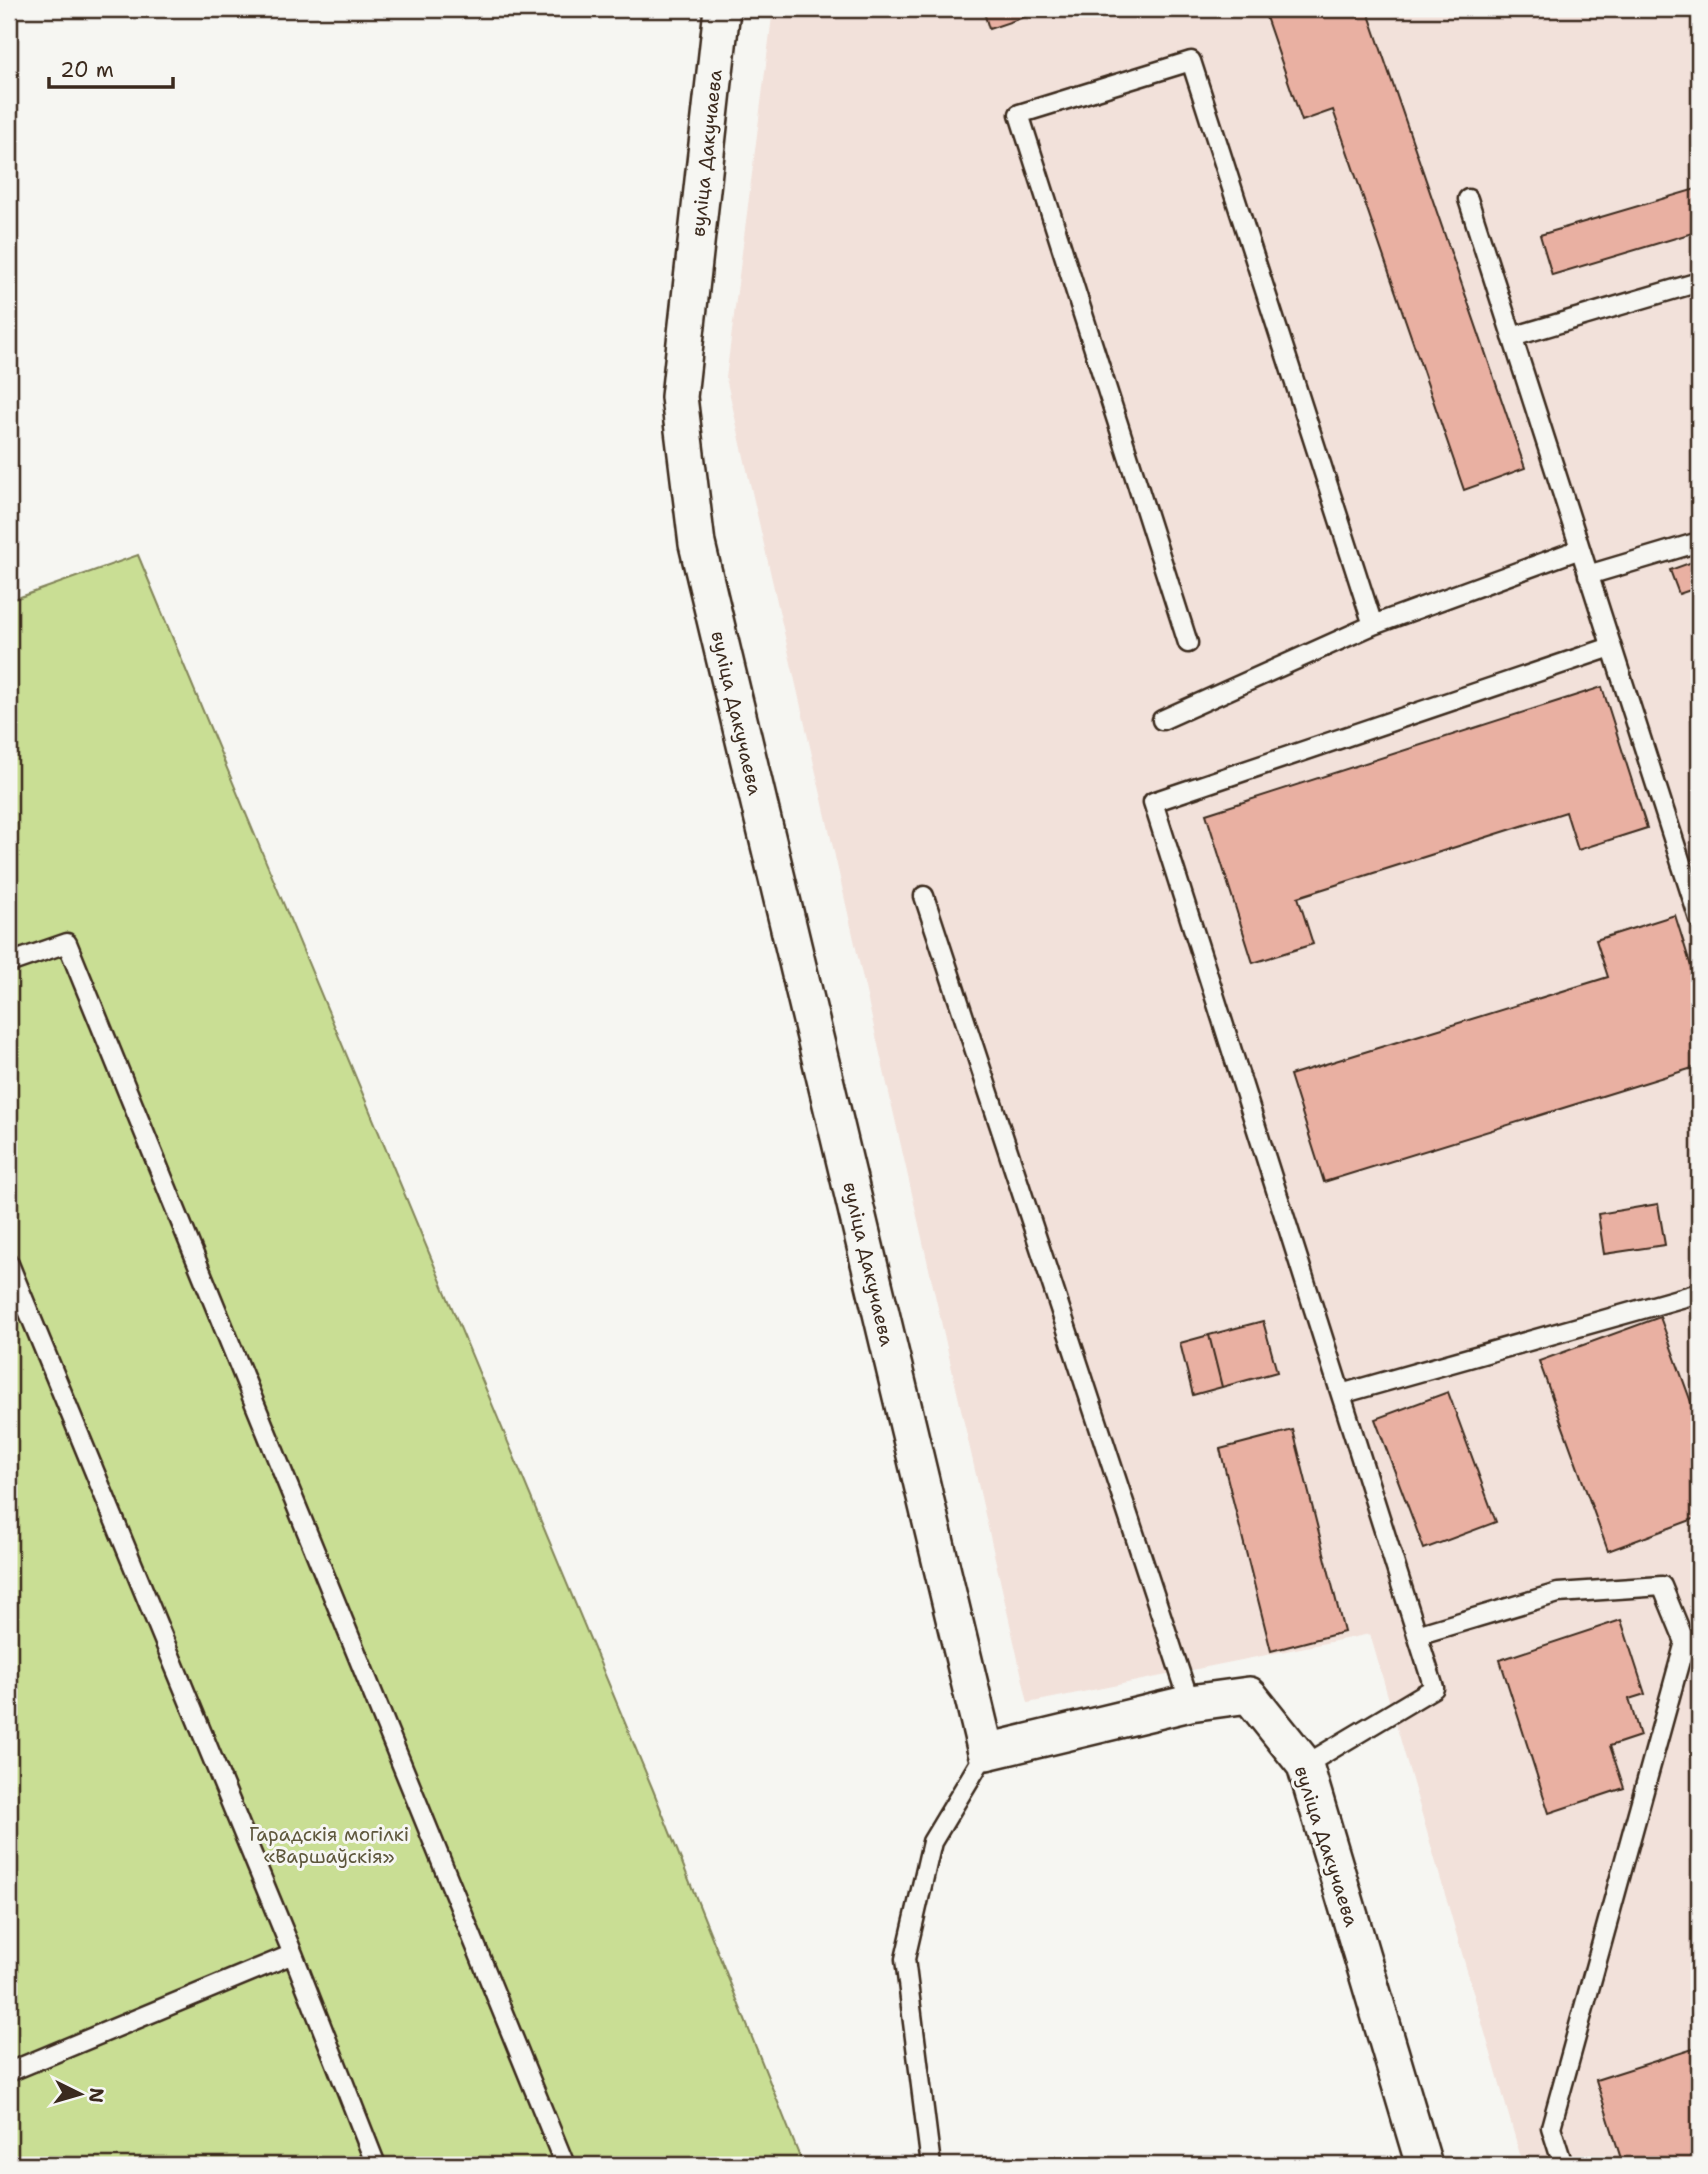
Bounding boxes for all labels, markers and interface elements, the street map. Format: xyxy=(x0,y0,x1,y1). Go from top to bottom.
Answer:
scale bar xyxy=(49,46,173,90)
text: 20 m xyxy=(60,56,114,84)
street label: вуліца Дакучаева xyxy=(685,68,728,238)
street label: вуліца Дакучаева xyxy=(705,629,768,798)
street label: вуліца Дакучаева xyxy=(837,1180,900,1349)
street label: вуліца Дакучаева xyxy=(1289,1762,1364,1930)
park label: Гарадскія могілкі «Варшаўскія» xyxy=(249,1822,409,1869)
north arrow xyxy=(46,2058,116,2128)
text: N xyxy=(83,2087,110,2104)

